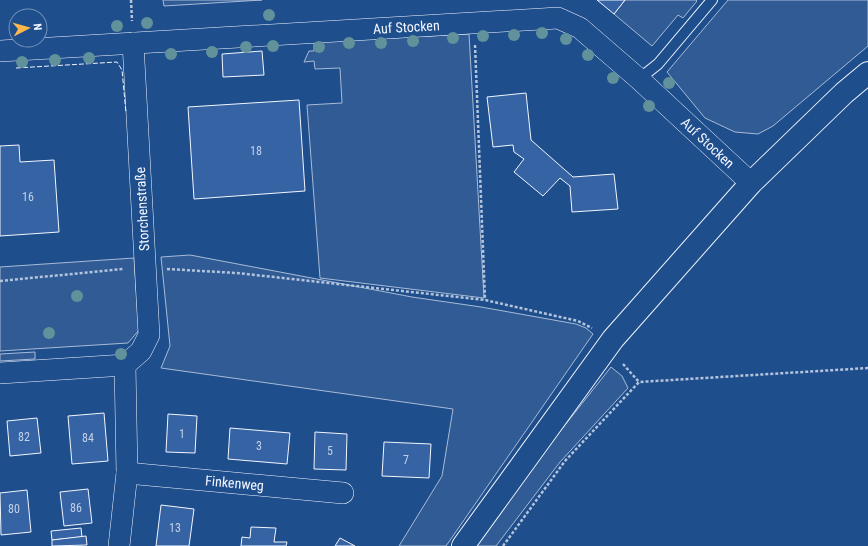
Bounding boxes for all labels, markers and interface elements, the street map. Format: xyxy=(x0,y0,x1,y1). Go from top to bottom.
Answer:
north arrow xyxy=(8,8,48,48)
street label: Auf Stocken xyxy=(373,17,440,37)
text: N xyxy=(31,23,44,31)
street label: Auf Stocken xyxy=(678,114,738,171)
house number: 18 xyxy=(250,144,262,158)
street label: Storchenstraße xyxy=(132,166,152,251)
house number: 16 xyxy=(22,190,34,204)
house number: 1 xyxy=(179,427,185,441)
house number: 82 xyxy=(18,430,30,444)
house number: 84 xyxy=(82,431,94,445)
house number: 3 xyxy=(256,439,262,453)
house number: 5 xyxy=(327,444,333,458)
house number: 7 xyxy=(403,453,409,467)
street label: Finkenweg xyxy=(205,472,265,494)
house number: 86 xyxy=(70,501,82,515)
house number: 80 xyxy=(8,502,20,516)
house number: 13 xyxy=(169,521,181,535)

